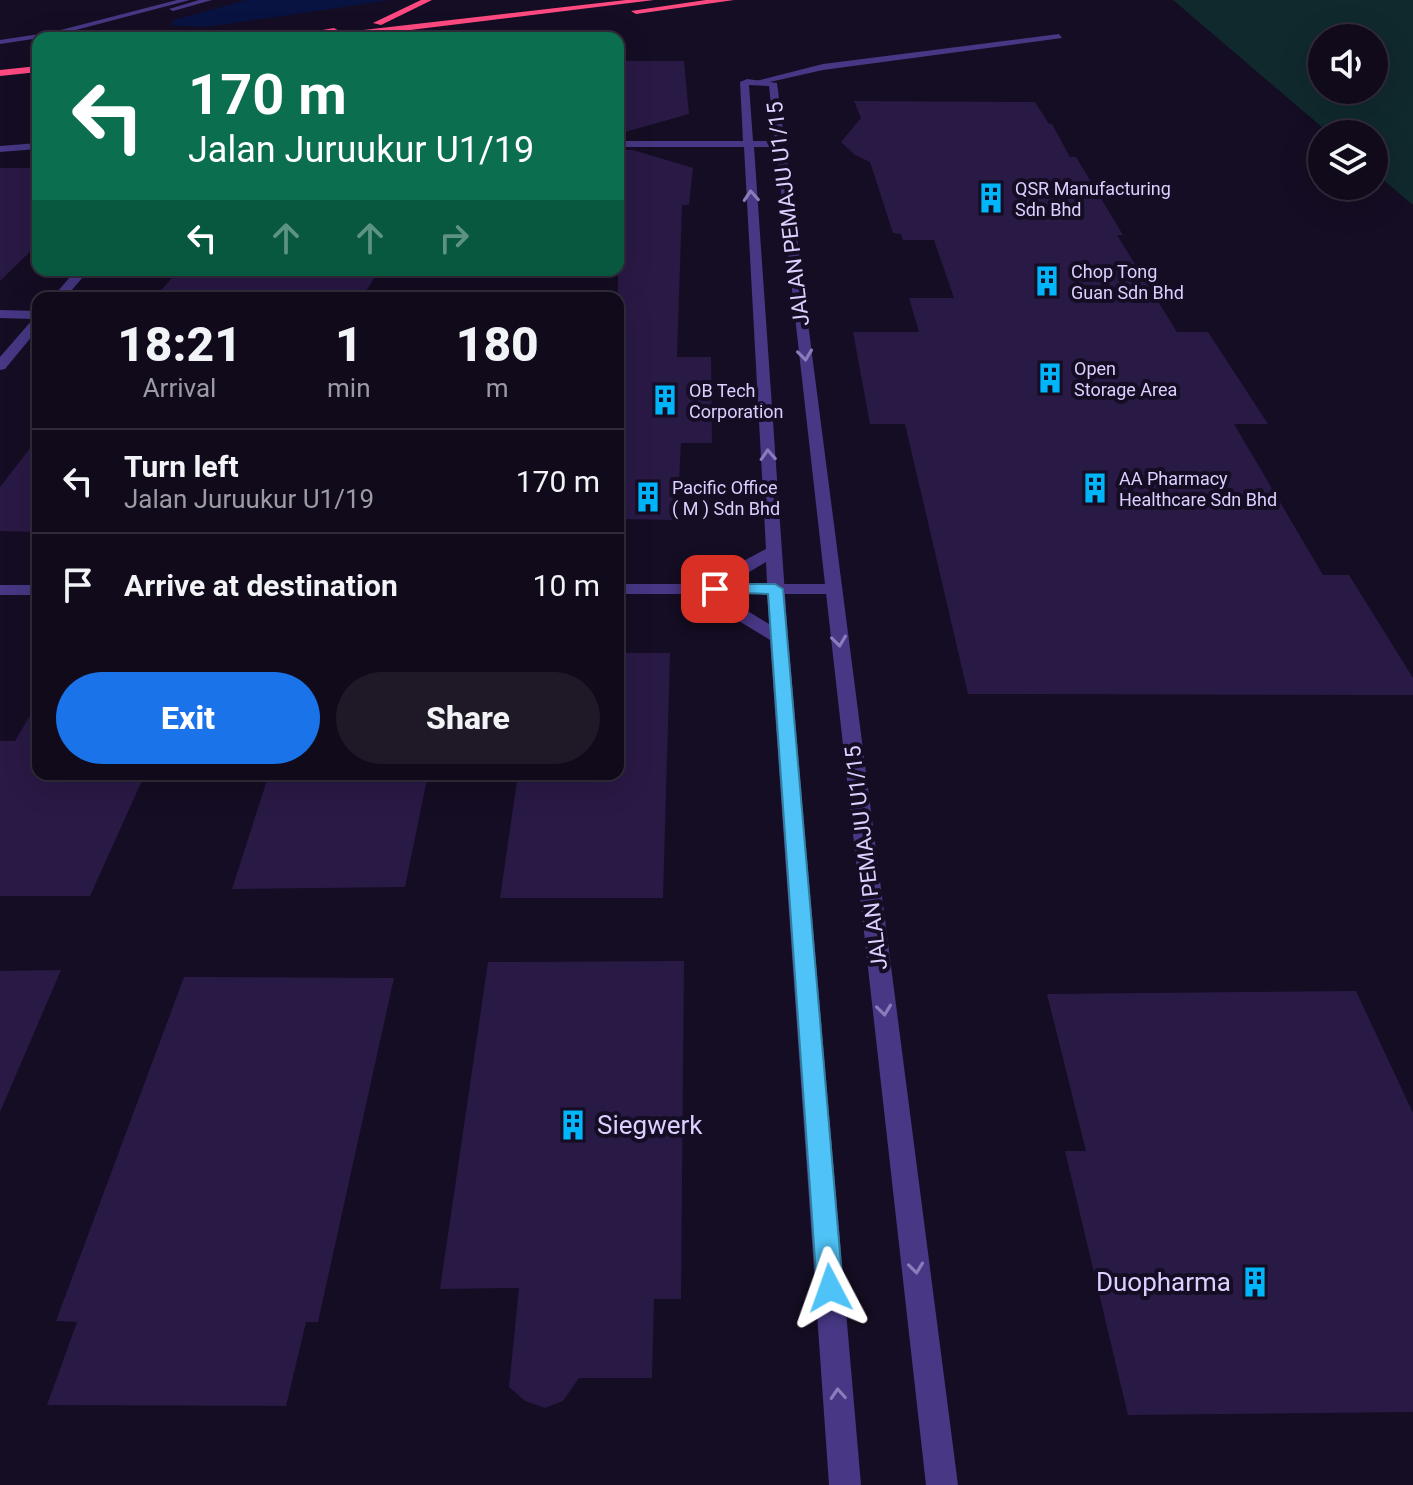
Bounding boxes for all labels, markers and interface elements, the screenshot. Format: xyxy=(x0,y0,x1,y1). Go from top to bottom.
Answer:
map controls xyxy=(1308,24,1388,200)
button: sound xyxy=(1308,24,1388,104)
text: 170 m xyxy=(188,62,347,128)
icon: left xyxy=(56,64,160,168)
street label: JALAN PEMAJU U1/15 xyxy=(762,100,814,328)
button: layers xyxy=(1308,120,1388,200)
text: Jalan Juruukur U1/19 xyxy=(188,129,534,171)
place label: QSR Manufacturing Sdn Bhd xyxy=(1015,178,1171,220)
building icon: QSR Manufacturing Sdn Bhd xyxy=(974,181,1008,215)
one-way arrow xyxy=(743,189,760,202)
icon: left xyxy=(180,216,224,260)
icon: ahead xyxy=(264,216,308,260)
icon: ahead xyxy=(348,216,392,260)
icon: right xyxy=(432,216,476,260)
place label: Chop Tong Guan Sdn Bhd xyxy=(1071,261,1184,303)
building icon: Chop Tong Guan Sdn Bhd xyxy=(1030,264,1064,298)
text: 18:21 xyxy=(117,316,242,373)
text: 1 xyxy=(335,316,363,373)
text: 180 xyxy=(456,316,539,373)
one-way arrow xyxy=(796,349,813,362)
place label: Open Storage Area xyxy=(1074,358,1177,400)
building icon: Open Storage Area xyxy=(1033,361,1067,395)
text: Arrival xyxy=(143,373,216,403)
text: min xyxy=(327,373,371,403)
text: m xyxy=(486,373,509,403)
place label: OB Tech Corporation xyxy=(689,380,783,422)
building icon: OB Tech Corporation xyxy=(648,383,682,417)
one-way arrow xyxy=(760,448,777,461)
text: Turn left xyxy=(124,449,239,484)
icon: left xyxy=(56,459,100,503)
text: 170 m xyxy=(516,464,600,499)
place label: AA Pharmacy Healthcare Sdn Bhd xyxy=(1119,468,1277,510)
building icon: AA Pharmacy Healthcare Sdn Bhd xyxy=(1078,471,1112,505)
place label: Pacific Office ( M ) Sdn Bhd xyxy=(672,477,780,520)
building icon: Pacific Office ( M ) Sdn Bhd xyxy=(631,480,665,514)
text: Jalan Juruukur U1/19 xyxy=(124,484,374,514)
pin xyxy=(681,555,749,623)
icon: arrive xyxy=(56,563,100,607)
icon: arrive xyxy=(693,567,737,611)
text: Arrive at destination xyxy=(124,568,398,603)
text: 10 m xyxy=(533,568,600,603)
one-way arrow xyxy=(830,635,847,648)
button: Exit xyxy=(56,672,320,764)
button: Share xyxy=(336,672,600,764)
street label: JALAN PEMAJU U1/15 xyxy=(840,744,892,972)
one-way arrow xyxy=(876,1004,893,1017)
building icon: Siegwerk xyxy=(556,1108,590,1142)
place label: Siegwerk xyxy=(597,1110,703,1140)
position arrow xyxy=(788,1246,872,1330)
one-way arrow xyxy=(907,1262,924,1275)
building icon: Duopharma xyxy=(1238,1265,1272,1299)
place label: Duopharma xyxy=(1096,1267,1231,1297)
one-way arrow xyxy=(830,1387,847,1400)

